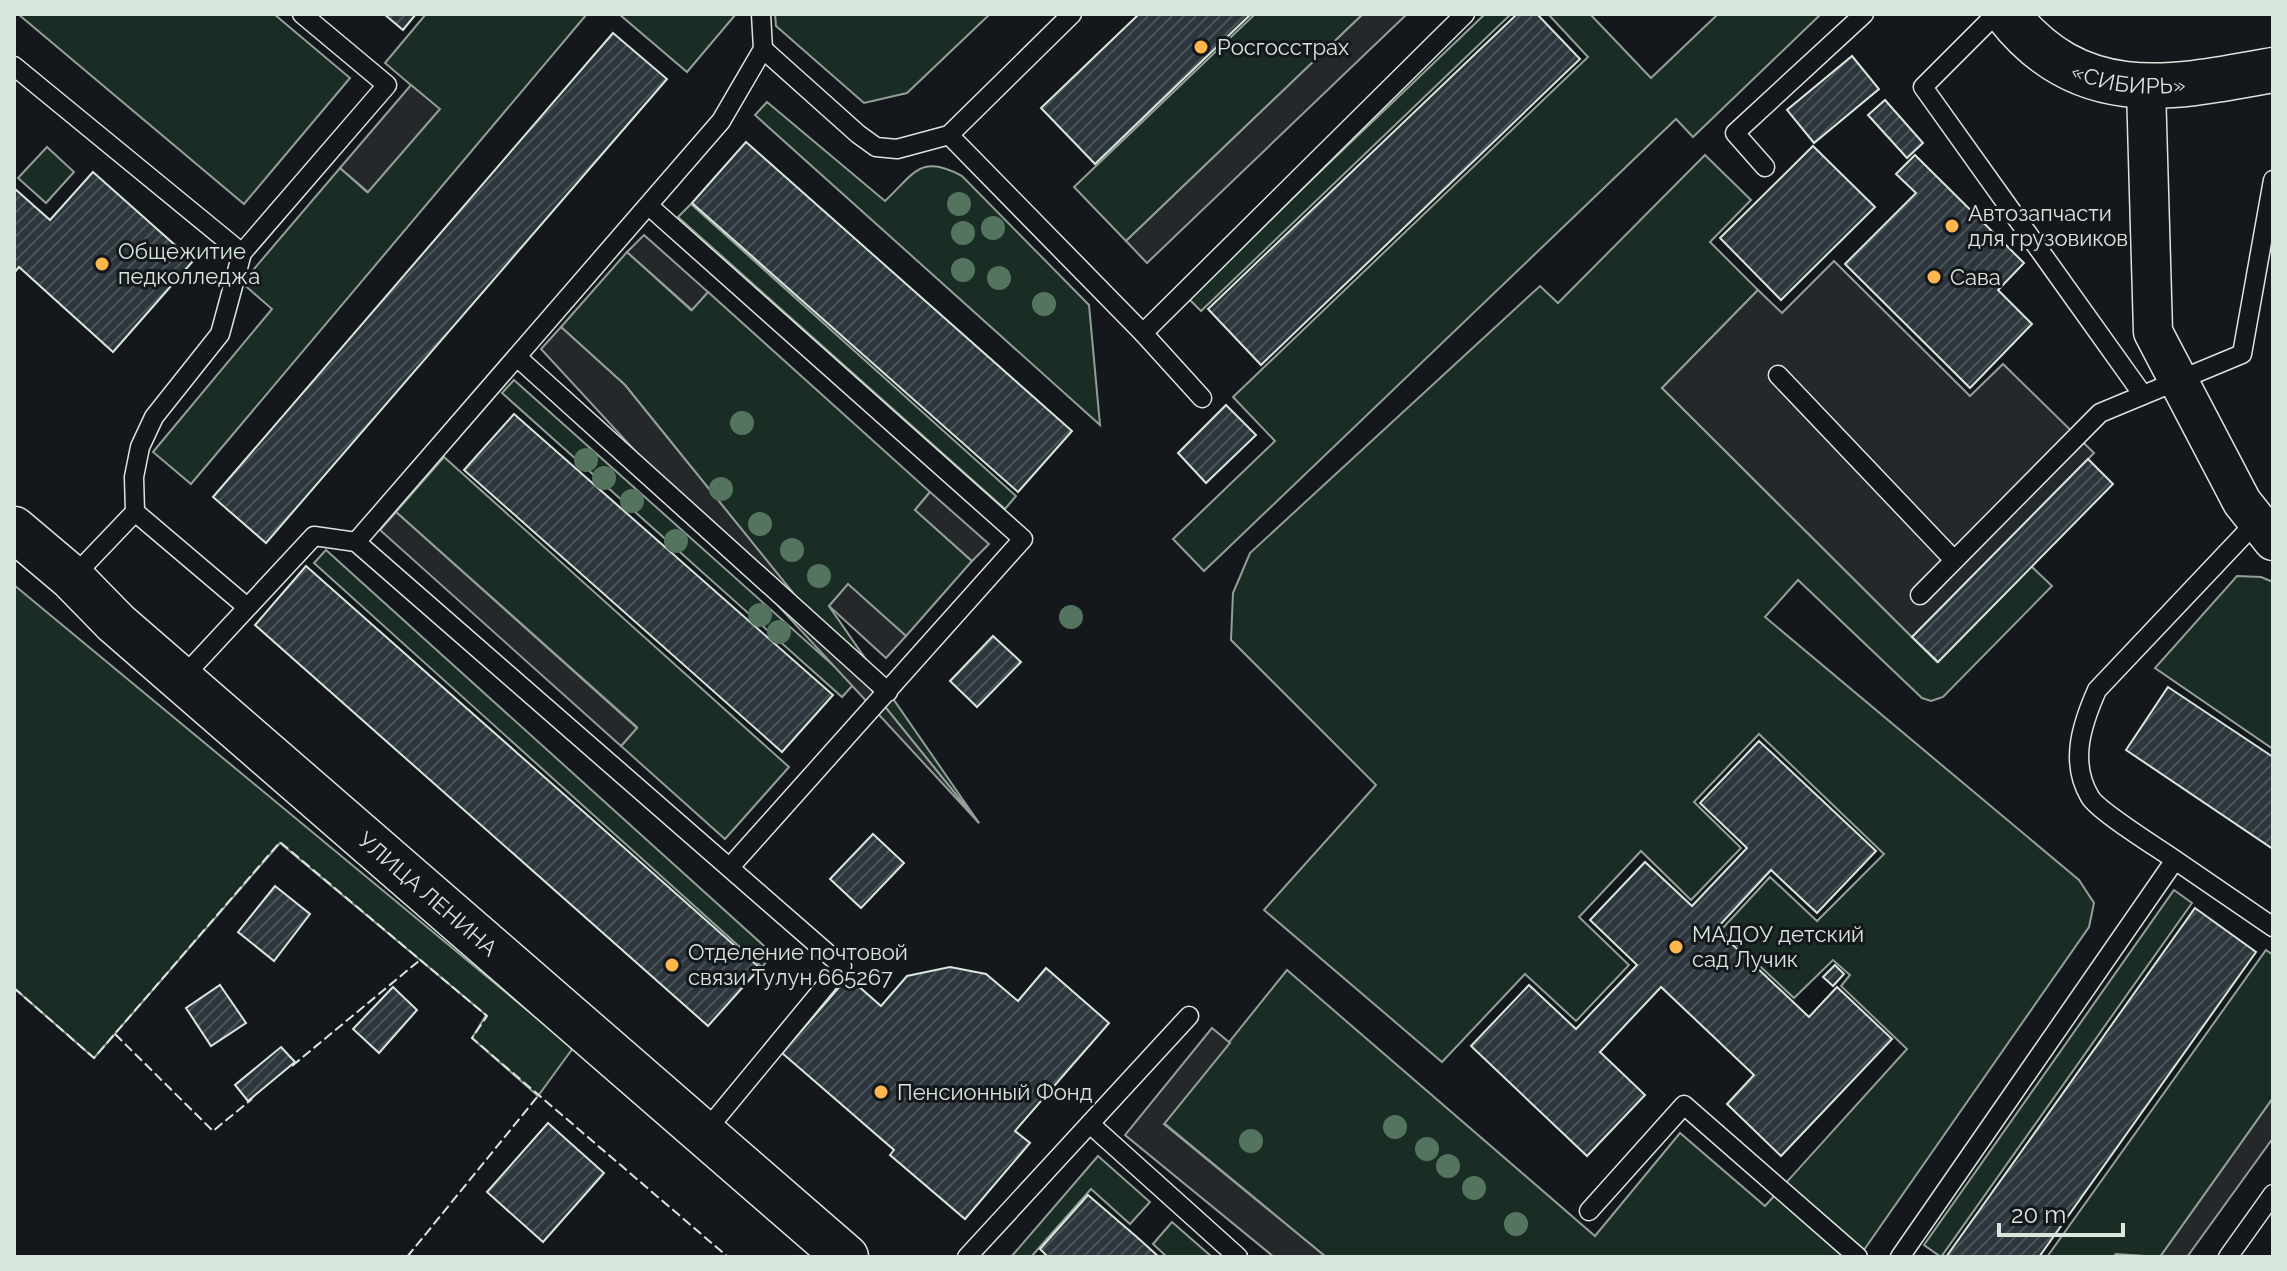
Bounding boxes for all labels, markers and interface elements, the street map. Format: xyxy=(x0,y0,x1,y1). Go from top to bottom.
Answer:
place label: Росгосстрах xyxy=(1217,34,1349,60)
marker: Росгосстрах xyxy=(1192,38,1210,56)
street label: «СИБИРЬ» xyxy=(2067,57,2186,99)
place label: Автозапчасти для грузовиков xyxy=(1968,200,2128,251)
marker: Автозапчасти для грузовиков xyxy=(1943,217,1961,235)
place label: Общежитие педколледжа xyxy=(118,238,260,289)
marker: Общежитие педколледжа xyxy=(93,255,111,273)
place label: Сава xyxy=(1950,264,2001,290)
marker: Сава xyxy=(1925,268,1943,286)
street label: УЛИЦА ЛЕНИНА xyxy=(353,826,503,961)
place label: МАДОУ детский сад Лучик xyxy=(1692,921,1864,972)
marker: МАДОУ детский сад Лучик xyxy=(1667,938,1685,956)
place label: Отделение почтовой связи Тулун 665267 xyxy=(688,939,908,990)
marker: Отделение почтовой связи Тулун 665267 xyxy=(663,956,681,974)
place label: Пенсионный Фонд xyxy=(897,1079,1093,1105)
marker: Пенсионный Фонд xyxy=(872,1083,890,1101)
scale bar xyxy=(1999,1187,2123,1237)
text: 20 m xyxy=(2011,1200,2066,1229)

